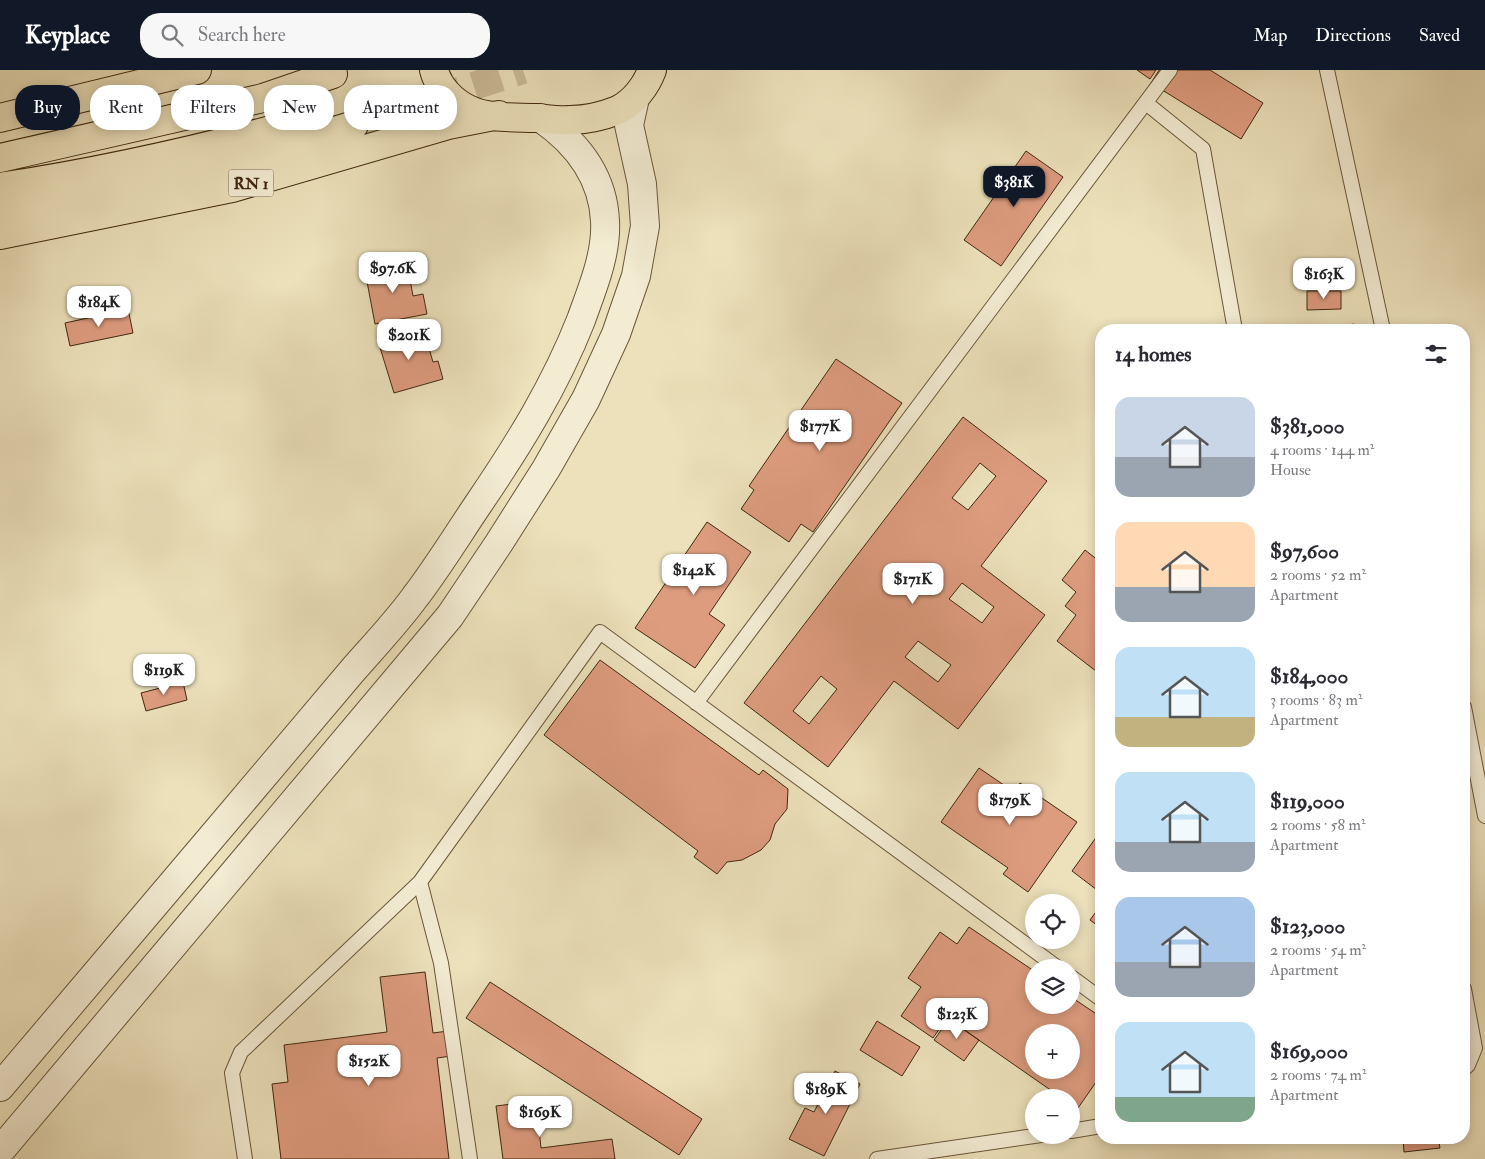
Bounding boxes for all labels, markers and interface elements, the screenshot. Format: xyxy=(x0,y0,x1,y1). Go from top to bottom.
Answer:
search box xyxy=(140,13,490,58)
text: Keyplace xyxy=(25,20,110,51)
icon: search xyxy=(158,21,186,49)
text: Search here xyxy=(198,23,286,47)
text: Map xyxy=(1254,24,1287,47)
text: Directions xyxy=(1315,24,1391,47)
text: Saved xyxy=(1419,24,1460,47)
chip: Buy xyxy=(15,85,80,130)
chip: Rent xyxy=(90,85,161,130)
chip: Filters xyxy=(171,85,254,130)
chip: New xyxy=(264,85,334,130)
chip: Apartment xyxy=(344,85,457,130)
pin: $381K xyxy=(979,166,1049,208)
road number: RN 1 xyxy=(228,170,274,196)
text: $381K xyxy=(994,172,1034,192)
pin: $97.6K xyxy=(352,252,434,294)
text: $97.6K xyxy=(370,258,416,278)
pin: $163K xyxy=(1289,258,1359,300)
text: $163K xyxy=(1304,264,1344,284)
pin: $184K xyxy=(64,286,134,328)
text: $184K xyxy=(78,292,120,312)
pin: $201K xyxy=(374,318,444,361)
text: $201K xyxy=(388,325,430,345)
icon: filters xyxy=(1422,340,1450,368)
text: 14 homes xyxy=(1115,341,1192,368)
pin: $177K xyxy=(785,410,855,452)
text: $381,000 xyxy=(1270,413,1345,440)
text: $177K xyxy=(800,416,840,436)
icon: home xyxy=(1155,417,1215,477)
text: 4 rooms · 144 m² xyxy=(1270,440,1374,460)
text: House xyxy=(1270,460,1311,480)
text: $97,600 xyxy=(1270,538,1339,565)
icon: home xyxy=(1155,542,1215,602)
pin: $142K xyxy=(659,554,729,596)
text: $142K xyxy=(673,560,715,580)
pin: $171K xyxy=(878,562,948,605)
text: 2 rooms · 52 m² xyxy=(1270,565,1366,585)
text: $171K xyxy=(893,569,933,589)
text: Apartment xyxy=(1270,585,1338,605)
pin: $119K xyxy=(129,654,199,696)
text: $119K xyxy=(144,660,184,680)
text: $184,000 xyxy=(1270,663,1348,690)
icon: home xyxy=(1155,667,1215,727)
text: 3 rooms · 83 m² xyxy=(1270,690,1363,710)
text: Apartment xyxy=(1270,710,1338,730)
pin: $179K xyxy=(975,784,1045,826)
text: $119,000 xyxy=(1270,788,1345,815)
text: $179K xyxy=(989,790,1031,810)
icon: home xyxy=(1155,792,1215,852)
text: 2 rooms · 58 m² xyxy=(1270,815,1365,835)
text: Apartment xyxy=(1270,835,1338,855)
map controls xyxy=(1025,894,1080,1144)
button: locate xyxy=(1025,894,1080,949)
text: $123,000 xyxy=(1270,913,1345,940)
icon: home xyxy=(1155,917,1215,977)
text: 2 rooms · 54 m² xyxy=(1270,940,1366,960)
button: layers xyxy=(1025,959,1080,1014)
text: Apartment xyxy=(1270,960,1338,980)
pin: $123K xyxy=(922,998,992,1040)
text: $123K xyxy=(937,1004,977,1024)
button: + xyxy=(1025,1024,1080,1079)
text: $169,000 xyxy=(1270,1038,1348,1065)
icon: home xyxy=(1155,1042,1215,1102)
pin: $152K xyxy=(334,1044,404,1087)
text: $152K xyxy=(349,1051,389,1071)
text: 2 rooms · 74 m² xyxy=(1270,1065,1366,1085)
pin: $189K xyxy=(791,1072,861,1115)
text: $189K xyxy=(805,1079,847,1099)
text: Apartment xyxy=(1270,1085,1338,1105)
button: − xyxy=(1025,1089,1080,1144)
pin: $169K xyxy=(505,1096,575,1138)
text: $169K xyxy=(519,1102,561,1122)

